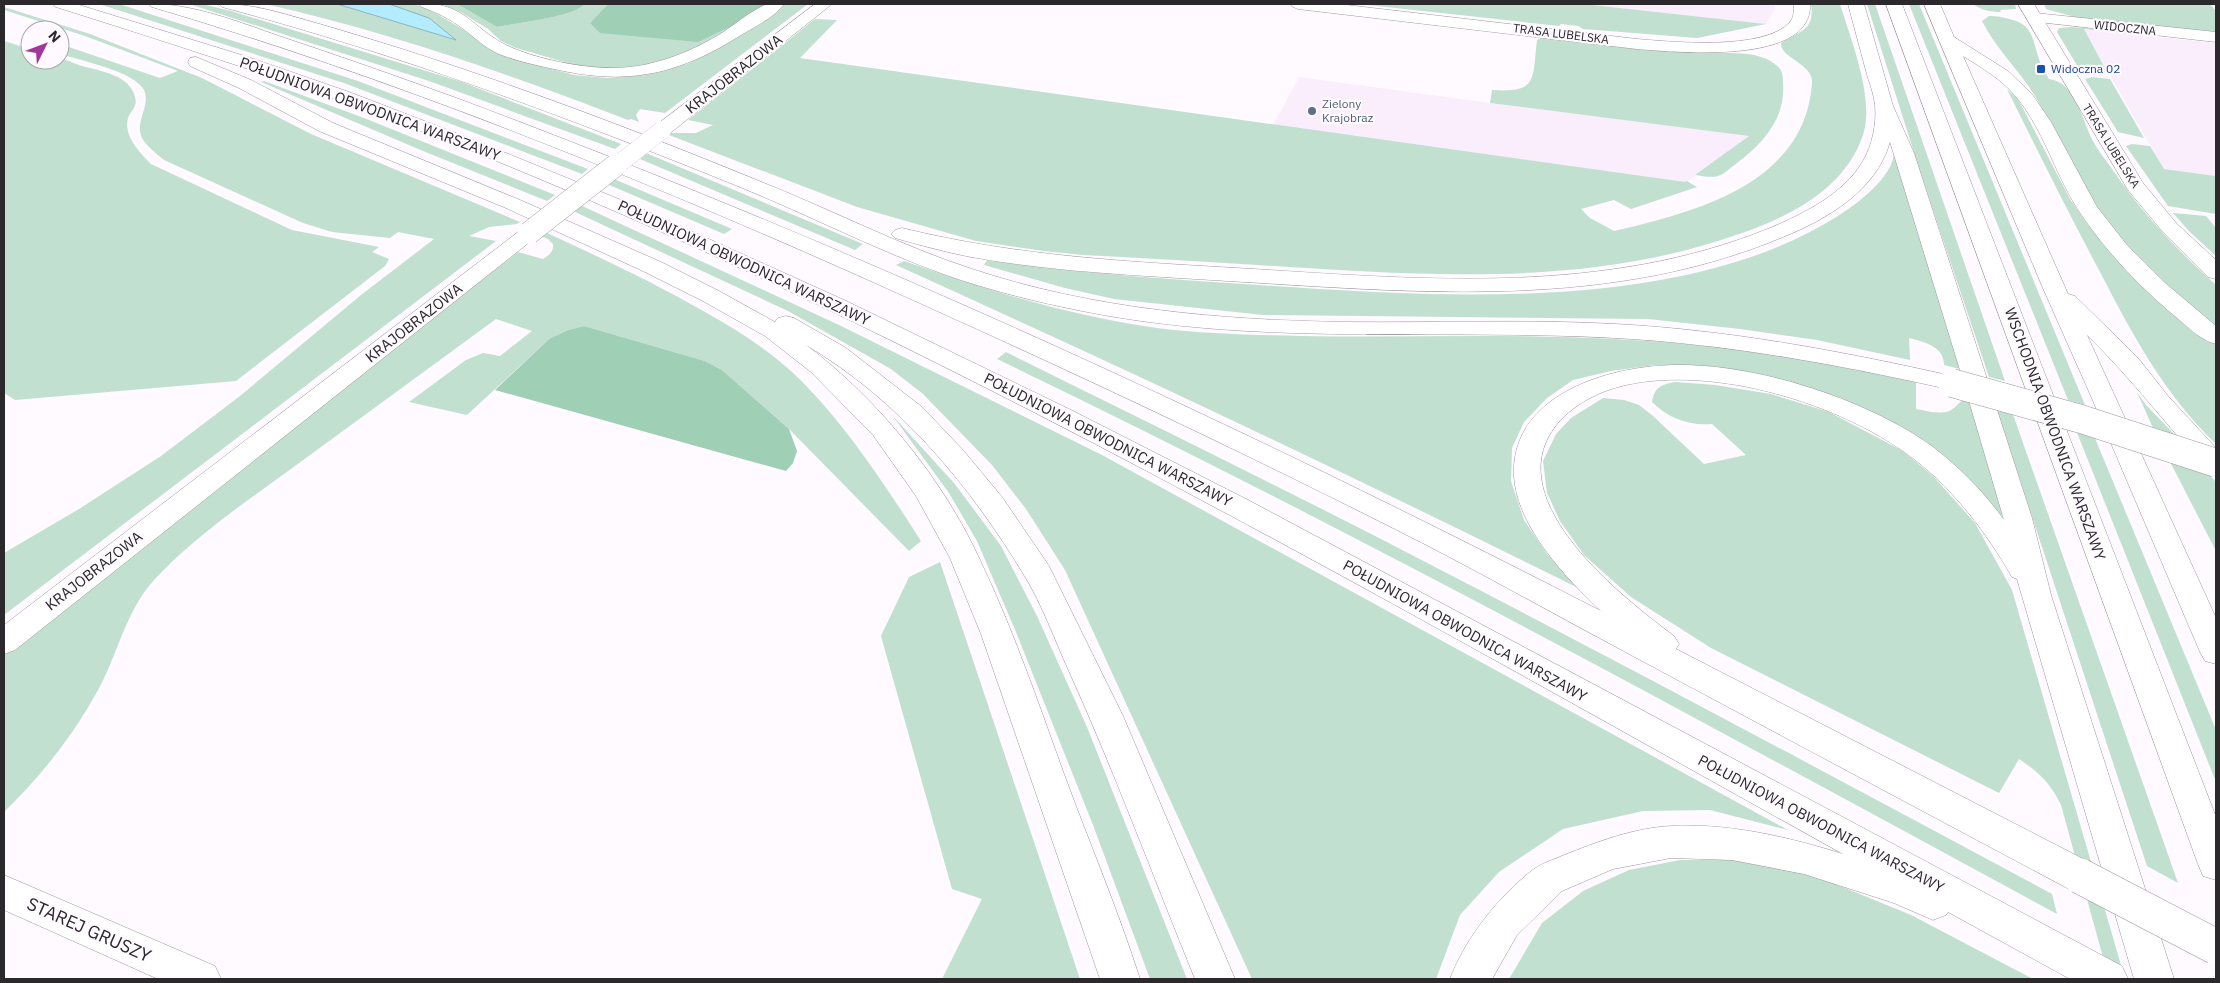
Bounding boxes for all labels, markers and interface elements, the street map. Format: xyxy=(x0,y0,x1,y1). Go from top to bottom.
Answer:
street label: WIDOCZNA xyxy=(2093,17,2157,38)
north arrow xyxy=(20,20,70,70)
street label: TRASA LUBELSKA xyxy=(1512,20,1610,47)
text: N xyxy=(45,27,65,46)
street label: KRAJOBRAZOWA xyxy=(681,30,786,117)
street label: POŁUDNIOWA OBWODNICA WARSZAWY xyxy=(237,52,503,165)
place label: Widoczna 02 xyxy=(2051,61,2120,76)
marker: Widoczna 02 xyxy=(2035,63,2047,75)
place label: Zielony Krajobraz xyxy=(1322,96,1374,125)
street label: TRASA LUBELSKA xyxy=(2079,101,2144,191)
marker: Zielony Krajobraz xyxy=(1306,105,1318,117)
street label: POŁUDNIOWA OBWODNICA WARSZAWY xyxy=(615,196,873,330)
street label: KRAJOBRAZOWA xyxy=(361,279,466,366)
street label: WSCHODNIA OBWODNICA WARSZAWY xyxy=(2001,305,2110,563)
street label: POŁUDNIOWA OBWODNICA WARSZAWY xyxy=(981,368,1236,511)
street label: KRAJOBRAZOWA xyxy=(41,527,146,614)
street label: POŁUDNIOWA OBWODNICA WARSZAWY xyxy=(1340,555,1591,706)
street label: POŁUDNIOWA OBWODNICA WARSZAWY xyxy=(1695,750,1948,897)
street label: STAREJ GRUSZY xyxy=(23,892,155,967)

